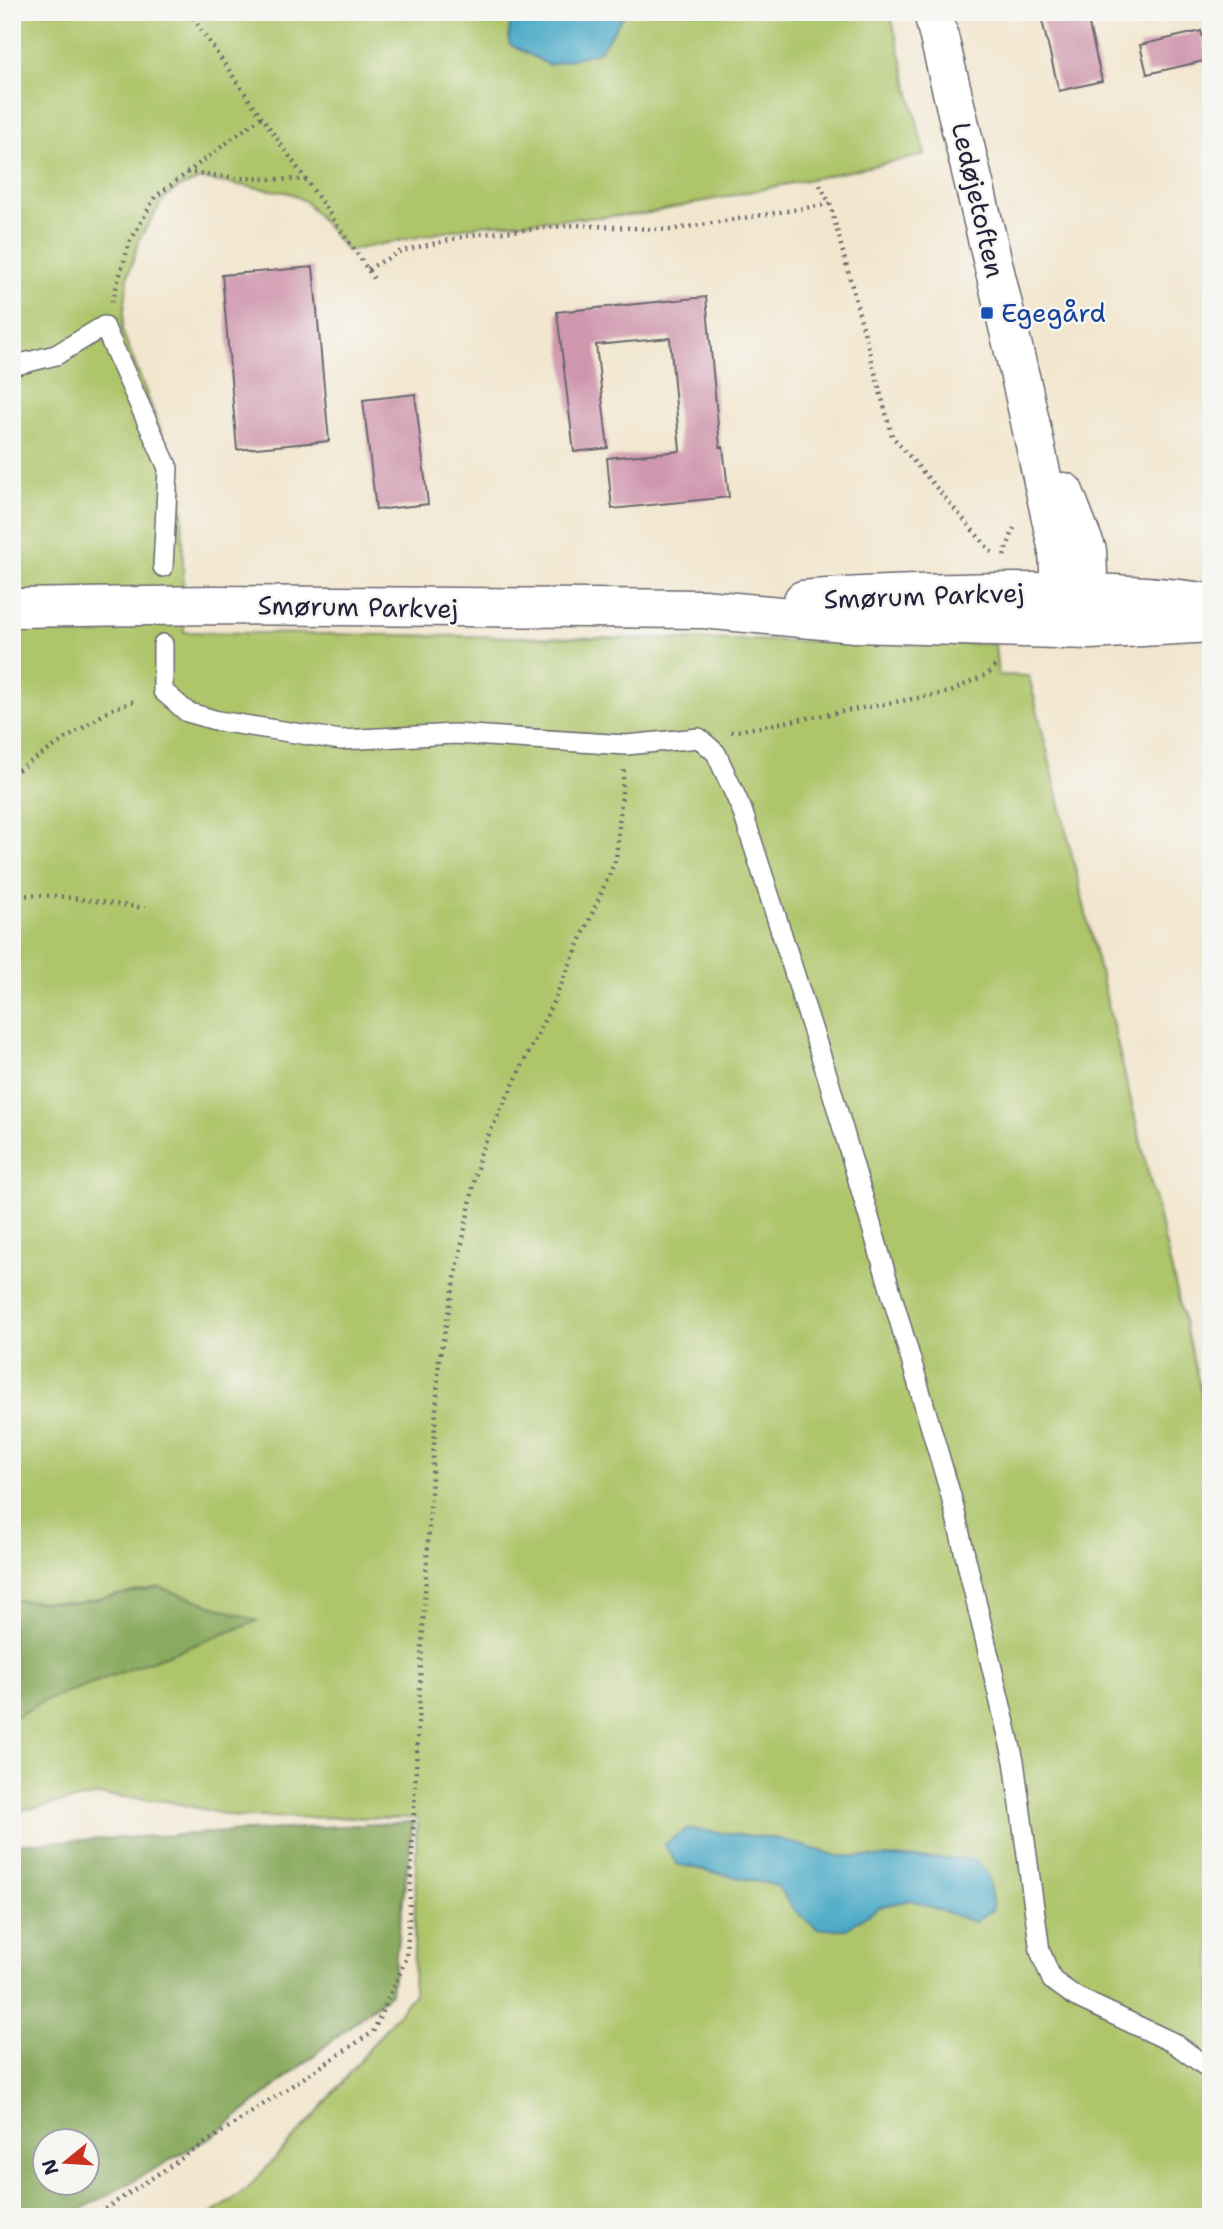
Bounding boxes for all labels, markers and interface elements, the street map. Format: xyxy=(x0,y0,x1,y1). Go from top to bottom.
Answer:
street label: Ledøjetoften xyxy=(944,119,1013,281)
place label: Egegård xyxy=(1001,295,1106,330)
marker: Egegård xyxy=(979,305,995,321)
street label: Smørum Parkvej xyxy=(823,575,1025,616)
street label: Smørum Parkvej xyxy=(257,587,459,626)
north arrow xyxy=(32,2128,102,2198)
text: N xyxy=(36,2156,65,2178)

